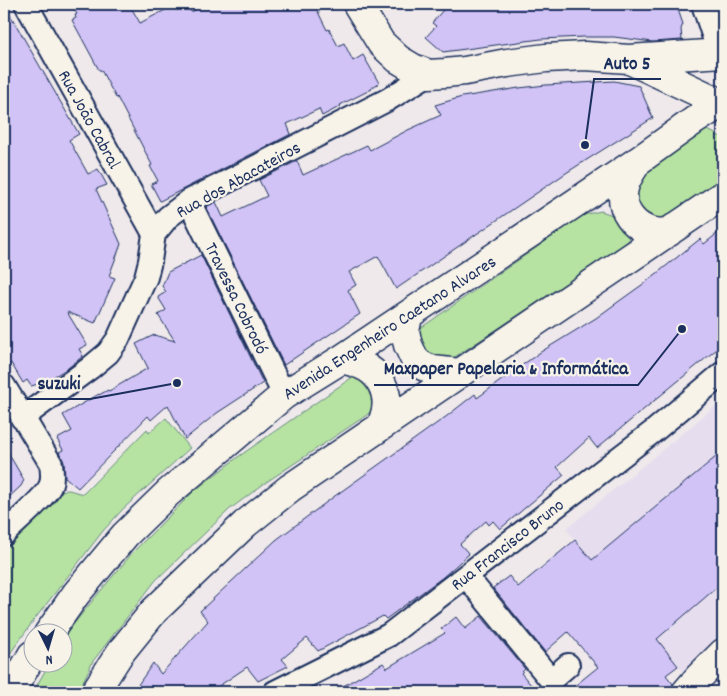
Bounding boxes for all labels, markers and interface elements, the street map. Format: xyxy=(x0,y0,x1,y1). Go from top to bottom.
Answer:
callout: Auto 5 xyxy=(594,45,661,79)
text: Auto 5 xyxy=(603,52,651,79)
street label: Rua João Cabral xyxy=(50,66,126,175)
street label: Rua dos Abacateiros xyxy=(172,137,306,226)
street label: Travessa Cobrodó xyxy=(197,239,273,359)
street label: Avenida Engenheiro Caetano Alvares xyxy=(279,251,502,408)
callout: Maxpaper Papelaria & Informática xyxy=(374,351,638,385)
text: Maxpaper Papelaria & Informática xyxy=(384,357,629,384)
callout: suzuki xyxy=(27,365,90,399)
text: suzuki xyxy=(38,372,81,399)
street label: Rua Francisco Bruno xyxy=(447,494,570,598)
north arrow xyxy=(22,624,72,674)
text: N xyxy=(45,649,53,669)

